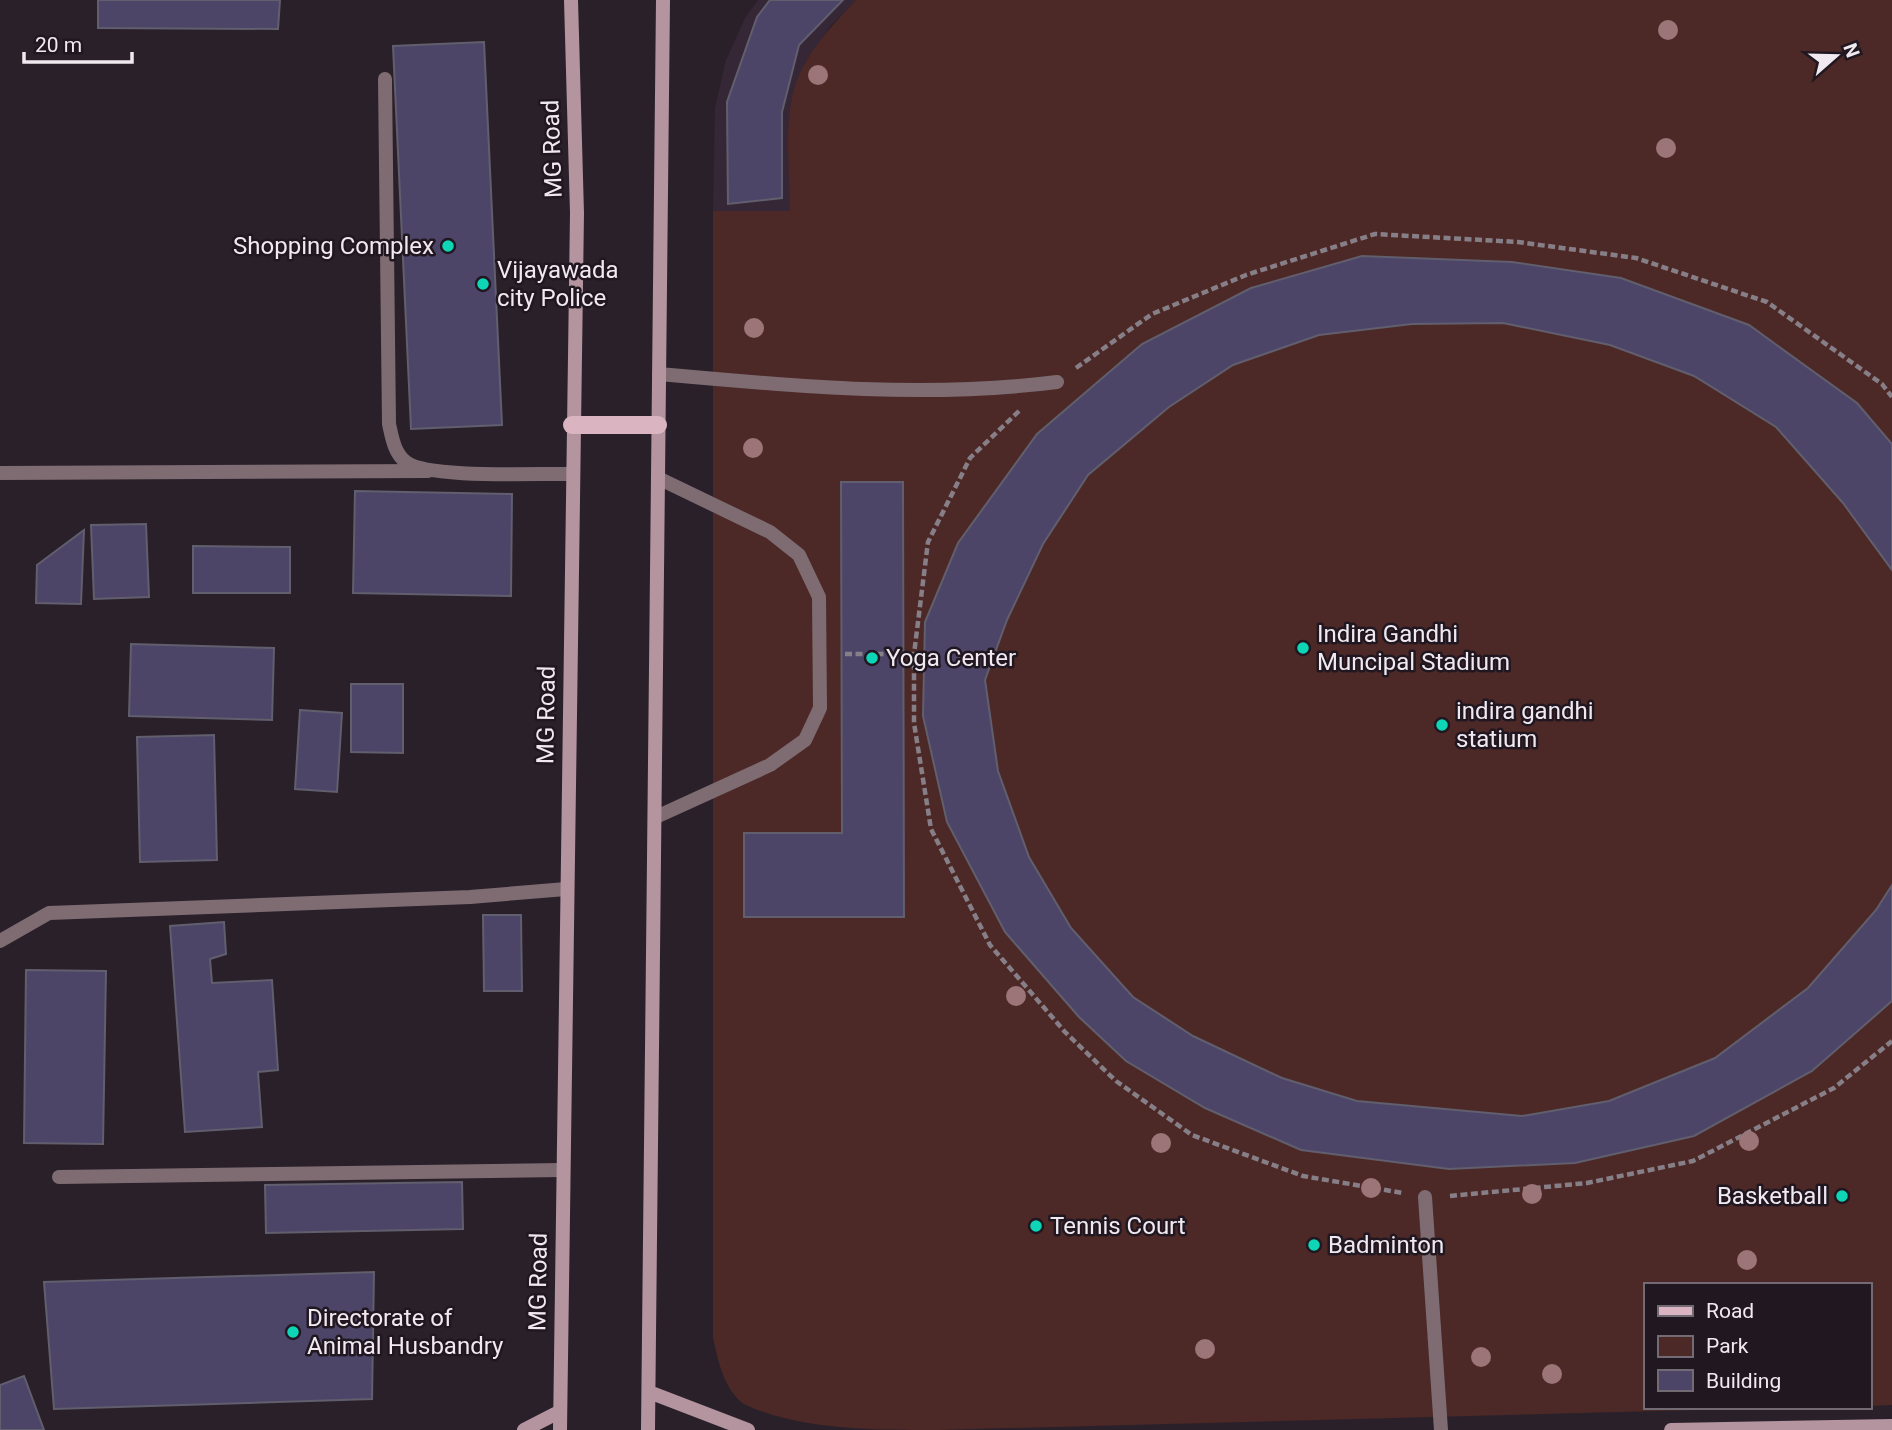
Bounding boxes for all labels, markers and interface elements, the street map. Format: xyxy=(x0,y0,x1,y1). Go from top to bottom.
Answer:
scale bar xyxy=(24,21,133,65)
north arrow xyxy=(1801,21,1871,91)
text: 20 m xyxy=(35,33,82,57)
text: N xyxy=(1838,40,1865,61)
street label: MG Road xyxy=(536,99,568,199)
place label: Shopping Complex xyxy=(233,232,434,260)
marker: Shopping Complex xyxy=(440,238,456,254)
place label: Vijayawada city Police xyxy=(497,256,619,312)
marker: Vijayawada city Police xyxy=(475,276,491,292)
place label: Indira Gandhi Muncipal Stadium xyxy=(1317,620,1510,676)
marker: Indira Gandhi Muncipal Stadium xyxy=(1295,640,1311,656)
place label: Yoga Center xyxy=(886,644,1016,672)
marker: Yoga Center xyxy=(864,650,880,666)
street label: MG Road xyxy=(531,666,561,764)
place label: indira gandhi statium xyxy=(1456,697,1594,753)
marker: indira gandhi statium xyxy=(1434,717,1450,733)
place label: Basketball xyxy=(1717,1182,1828,1210)
marker: Basketball xyxy=(1834,1188,1850,1204)
place label: Tennis Court xyxy=(1050,1212,1186,1240)
marker: Tennis Court xyxy=(1028,1218,1044,1234)
place label: Badminton xyxy=(1328,1231,1444,1259)
street label: MG Road xyxy=(523,1233,553,1331)
marker: Badminton xyxy=(1306,1237,1322,1253)
legend xyxy=(1644,1283,1871,1409)
text: Road xyxy=(1706,1299,1754,1323)
place label: Directorate of Animal Husbandry xyxy=(307,1304,504,1360)
marker: Directorate of Animal Husbandry xyxy=(285,1324,301,1340)
text: Park xyxy=(1706,1334,1749,1358)
text: Building xyxy=(1706,1369,1781,1393)

